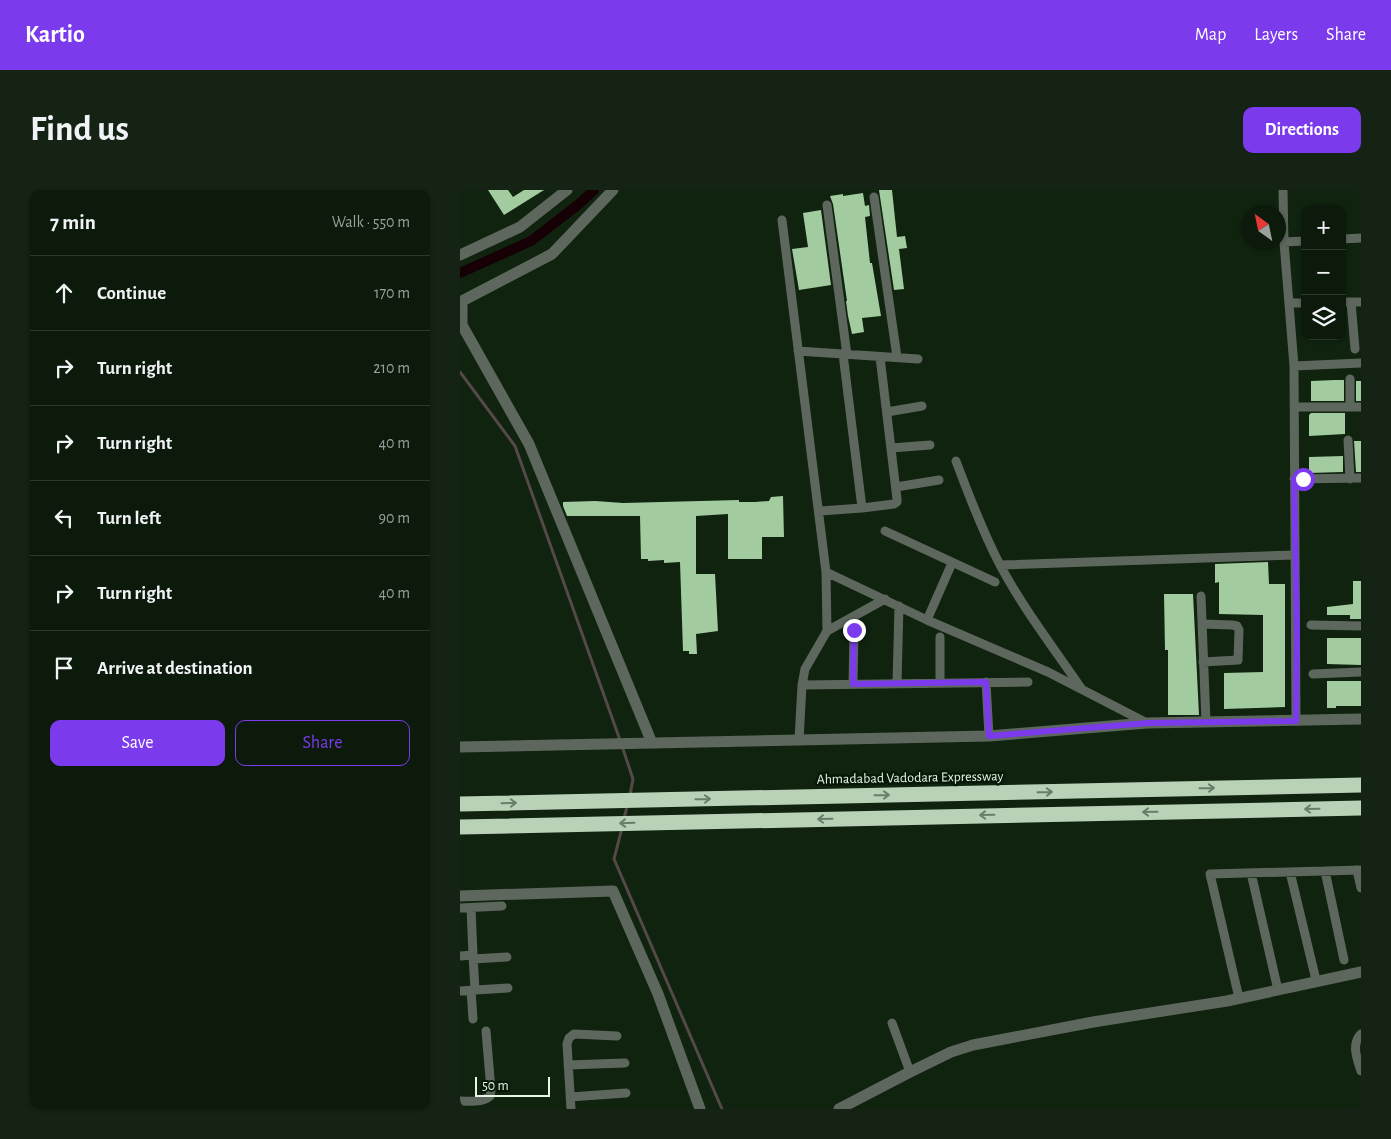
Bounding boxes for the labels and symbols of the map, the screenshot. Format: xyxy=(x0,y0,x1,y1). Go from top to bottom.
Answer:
north arrow xyxy=(1241,205,1286,250)
route start xyxy=(1292,468,1315,491)
route end xyxy=(843,619,866,642)
street label: Ahmadabad Vadodara Expressway xyxy=(816,769,1004,787)
one-way arrow xyxy=(1199,784,1215,793)
one-way arrow xyxy=(1036,787,1053,797)
one-way arrow xyxy=(874,790,890,800)
one-way arrow xyxy=(694,794,710,804)
one-way arrow xyxy=(500,798,516,808)
one-way arrow xyxy=(1305,804,1321,814)
one-way arrow xyxy=(1142,807,1158,817)
one-way arrow xyxy=(980,810,996,820)
one-way arrow xyxy=(817,814,833,823)
one-way arrow xyxy=(620,818,636,828)
scale bar xyxy=(475,1074,550,1097)

